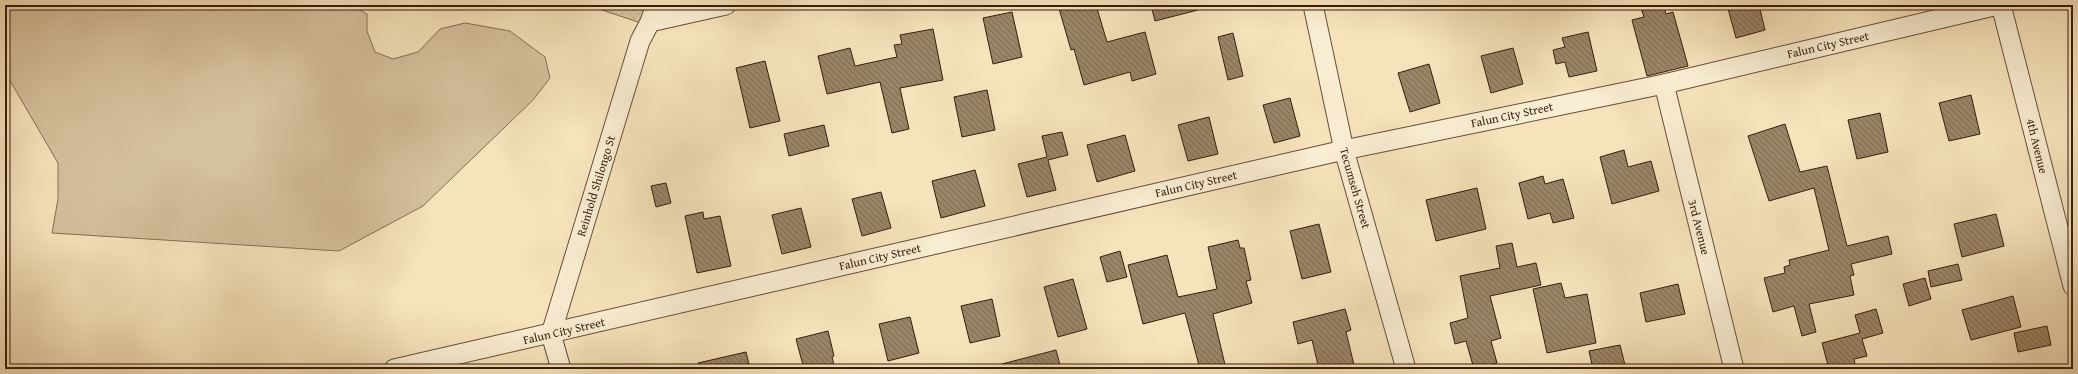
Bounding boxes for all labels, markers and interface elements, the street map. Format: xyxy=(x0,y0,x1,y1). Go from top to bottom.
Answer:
street label: Falun City Street xyxy=(1785,27,1871,62)
street label: Falun City Street xyxy=(1469,97,1555,131)
street label: 4th Avenue xyxy=(2022,117,2053,176)
street label: Reinhold Shilongo St xyxy=(572,132,619,239)
street label: Tecumseh Street xyxy=(1336,145,1375,231)
street label: Falun City Street xyxy=(1153,166,1239,201)
street label: 3rd Avenue xyxy=(1684,197,1715,257)
street label: Falun City Street xyxy=(837,239,923,274)
street label: Falun City Street xyxy=(521,313,607,348)

